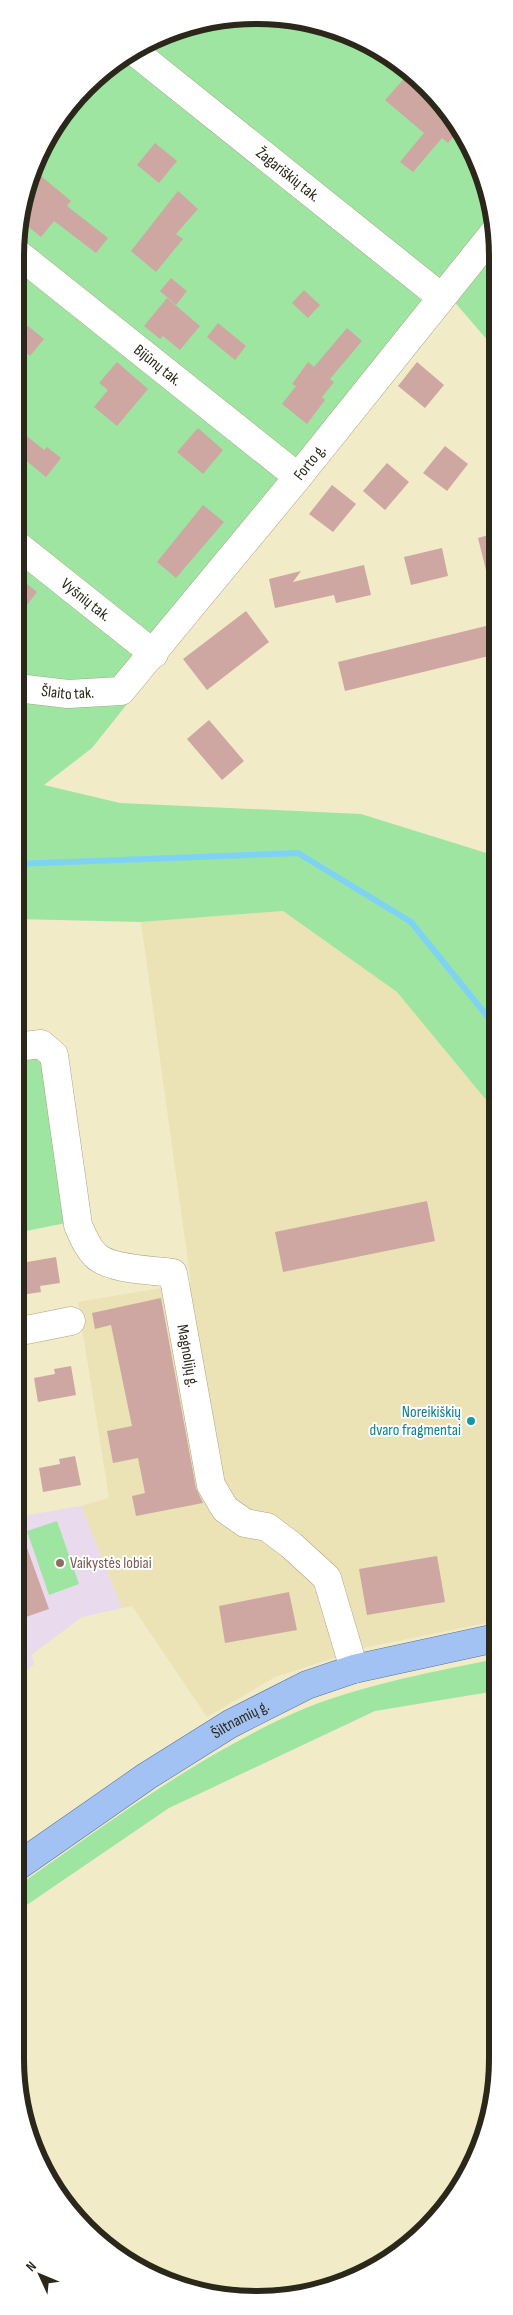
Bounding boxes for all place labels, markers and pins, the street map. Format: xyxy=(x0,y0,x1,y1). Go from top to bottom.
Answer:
place label: Noreikiškių dvaro fragmentai xyxy=(370,1403,461,1440)
marker: Noreikiškių dvaro fragmentai xyxy=(465,1415,477,1427)
place label: Vaikystės lobiai xyxy=(70,1554,152,1573)
marker: Vaikystės lobiai xyxy=(54,1557,66,1569)

